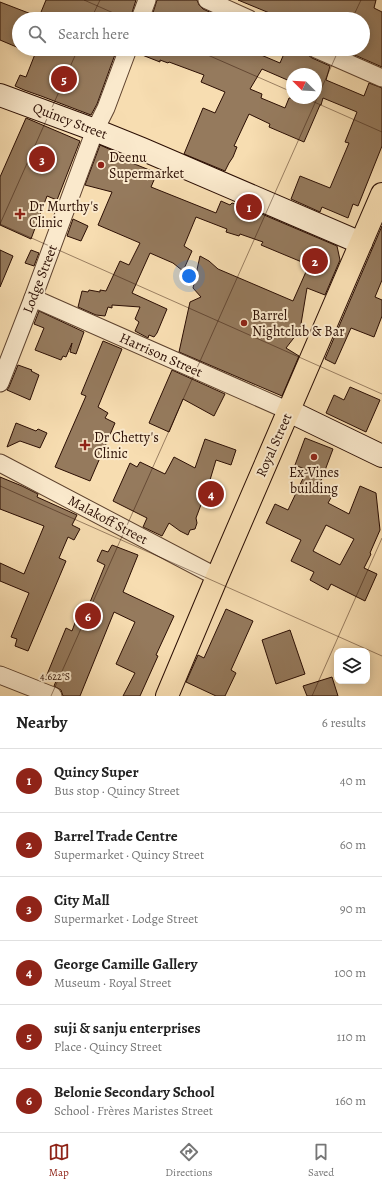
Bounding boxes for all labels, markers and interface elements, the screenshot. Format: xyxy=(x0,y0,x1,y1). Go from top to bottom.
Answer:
search box xyxy=(12,12,370,56)
icon: search xyxy=(26,23,48,45)
text: Search here xyxy=(58,24,129,44)
pin: 5 xyxy=(51,64,77,94)
north arrow xyxy=(286,68,322,104)
street label: Quincy Street xyxy=(30,98,110,144)
pin: 3 xyxy=(29,144,55,174)
place label: Deenu Supermarket xyxy=(109,148,185,183)
marker: Deenu Supermarket xyxy=(96,160,106,170)
pin: 1 xyxy=(236,192,262,222)
place label: Dr Murthy's Clinic xyxy=(29,197,99,232)
marker: Dr Murthy's Clinic xyxy=(14,208,26,220)
street label: Lodge Street xyxy=(18,242,62,316)
pin: 2 xyxy=(302,246,328,276)
your location xyxy=(179,266,199,286)
place label: Barrel Nightclub & Bar xyxy=(252,306,345,341)
marker: Barrel Nightclub & Bar xyxy=(239,318,249,328)
street label: Harrison Street xyxy=(117,328,206,382)
street label: Royal Street xyxy=(251,410,297,480)
place label: Dr Chetty's Clinic xyxy=(94,428,159,463)
marker: Dr Chetty's Clinic xyxy=(79,439,91,451)
marker: Ex-Vines building xyxy=(309,452,319,462)
place label: Ex-Vines building xyxy=(289,463,339,498)
pin: 4 xyxy=(198,479,224,509)
street label: Malakoff Street xyxy=(65,491,152,549)
pin: 6 xyxy=(75,601,101,631)
map controls xyxy=(334,648,370,684)
button: layers xyxy=(334,648,370,684)
text: 4.622°S xyxy=(40,670,70,683)
text: Nearby xyxy=(16,711,67,734)
text: 6 results xyxy=(322,714,366,731)
text: Quincy Super xyxy=(54,762,139,782)
text: 1 xyxy=(27,772,31,789)
text: 40 m xyxy=(340,772,366,789)
text: Bus stop · Quincy Street xyxy=(54,782,180,799)
text: Barrel Trade Centre xyxy=(54,826,178,846)
text: 2 xyxy=(26,836,32,853)
text: 60 m xyxy=(340,836,366,853)
text: Supermarket · Quincy Street xyxy=(54,846,204,863)
text: City Mall xyxy=(54,890,110,910)
text: 3 xyxy=(26,900,32,917)
text: 90 m xyxy=(340,900,366,917)
text: Supermarket · Lodge Street xyxy=(54,910,198,927)
text: George Camille Gallery xyxy=(54,954,197,974)
text: 4 xyxy=(26,964,32,981)
text: 100 m xyxy=(334,964,366,981)
text: Museum · Royal Street xyxy=(54,974,172,991)
text: suji & sanju enterprises xyxy=(54,1018,201,1038)
text: 5 xyxy=(26,1028,32,1045)
text: 110 m xyxy=(337,1028,366,1045)
text: Place · Quincy Street xyxy=(54,1038,162,1055)
text: Belonie Secondary School xyxy=(54,1082,214,1102)
text: 6 xyxy=(26,1092,32,1109)
text: 160 m xyxy=(335,1092,366,1109)
text: School · Frères Maristes Street xyxy=(54,1102,213,1119)
tab: Map xyxy=(48,1141,70,1180)
tab: Directions xyxy=(165,1141,213,1180)
tab: Saved xyxy=(308,1141,334,1180)

